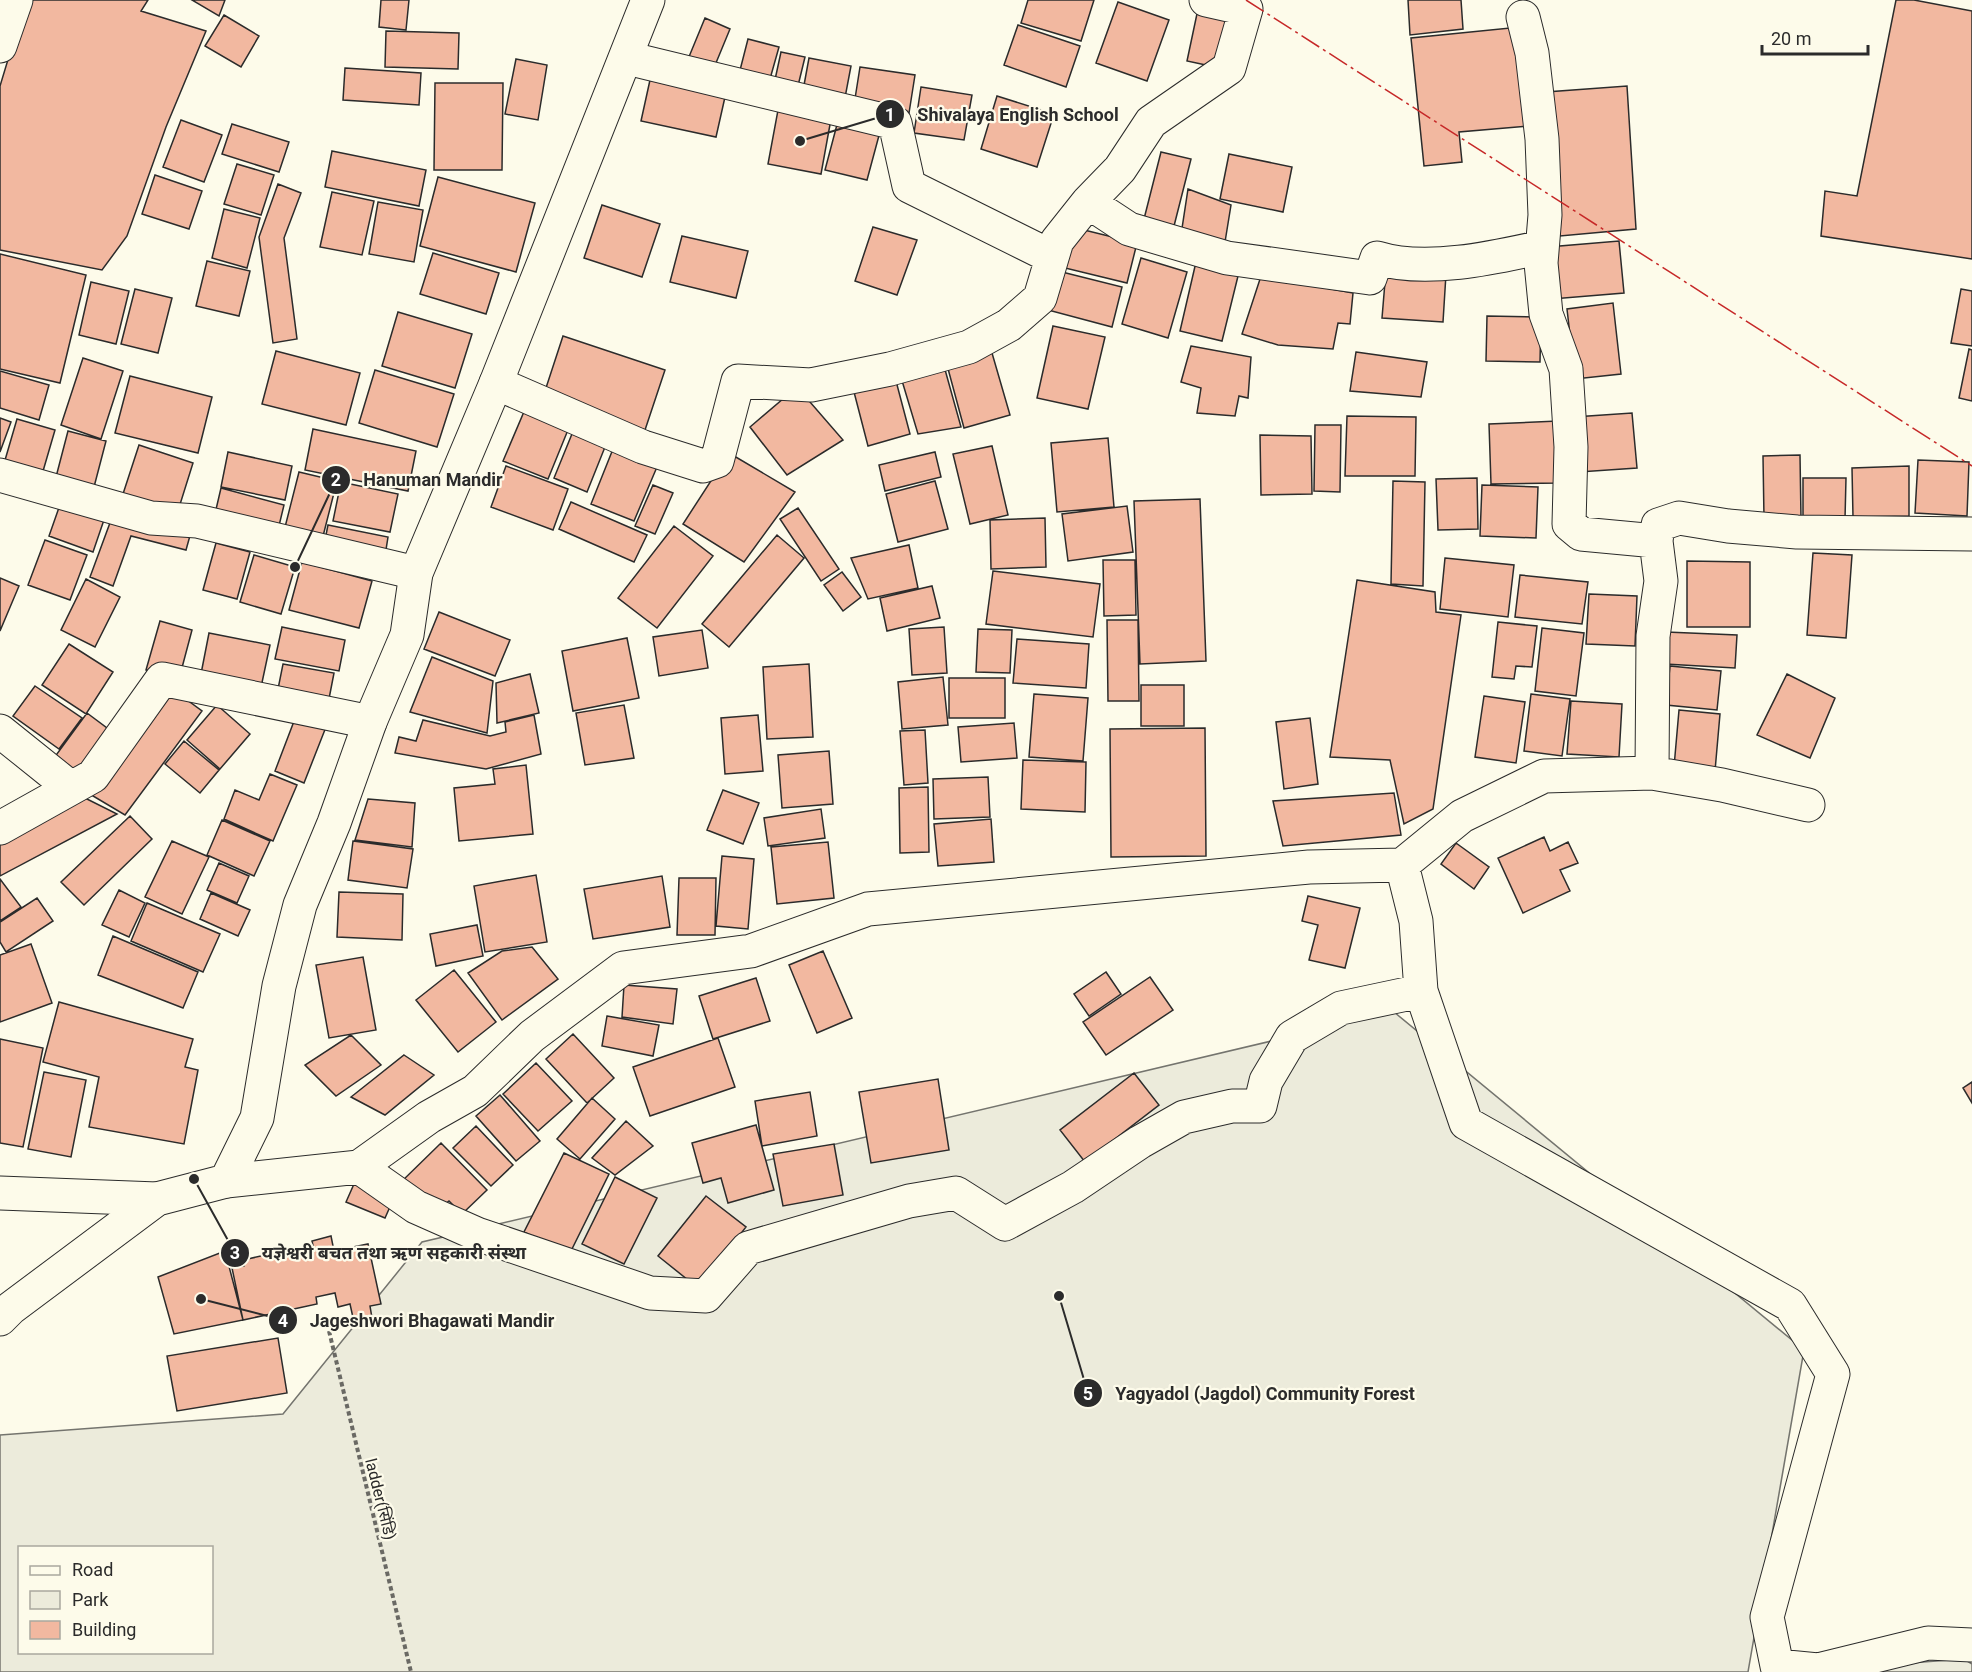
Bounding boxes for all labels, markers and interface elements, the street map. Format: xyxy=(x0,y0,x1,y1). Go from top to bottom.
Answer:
scale bar xyxy=(1762,18,1868,56)
text: 20 m xyxy=(1771,28,1811,49)
callout: Shivalaya English School xyxy=(875,96,1131,132)
text: 1 xyxy=(885,104,895,125)
text: Shivalaya English School xyxy=(917,104,1119,125)
callout: Hanuman Mandir xyxy=(321,462,515,498)
text: 2 xyxy=(331,469,341,490)
text: Hanuman Mandir xyxy=(363,469,503,490)
callout: यज्ञेश्वरी बचत तथा ऋण सहकारी संस्था xyxy=(220,1235,539,1271)
text: 3 xyxy=(230,1242,240,1263)
text: यज्ञेश्वरी बचत तथा ऋण सहकारी संस्था xyxy=(262,1242,527,1263)
callout: Jageshwori Bhagawati Mandir xyxy=(268,1302,566,1338)
text: 4 xyxy=(278,1310,288,1331)
text: Jageshwori Bhagawati Mandir xyxy=(310,1310,555,1331)
callout: Yagyadol (Jagdol) Community Forest xyxy=(1073,1375,1427,1411)
text: 5 xyxy=(1083,1383,1093,1404)
text: Yagyadol (Jagdol) Community Forest xyxy=(1115,1383,1415,1405)
street label: ladder(सिंडि) xyxy=(361,1456,400,1542)
legend xyxy=(18,1546,213,1654)
text: Road xyxy=(72,1559,113,1580)
text: Park xyxy=(72,1589,109,1610)
text: Building xyxy=(72,1619,136,1640)

